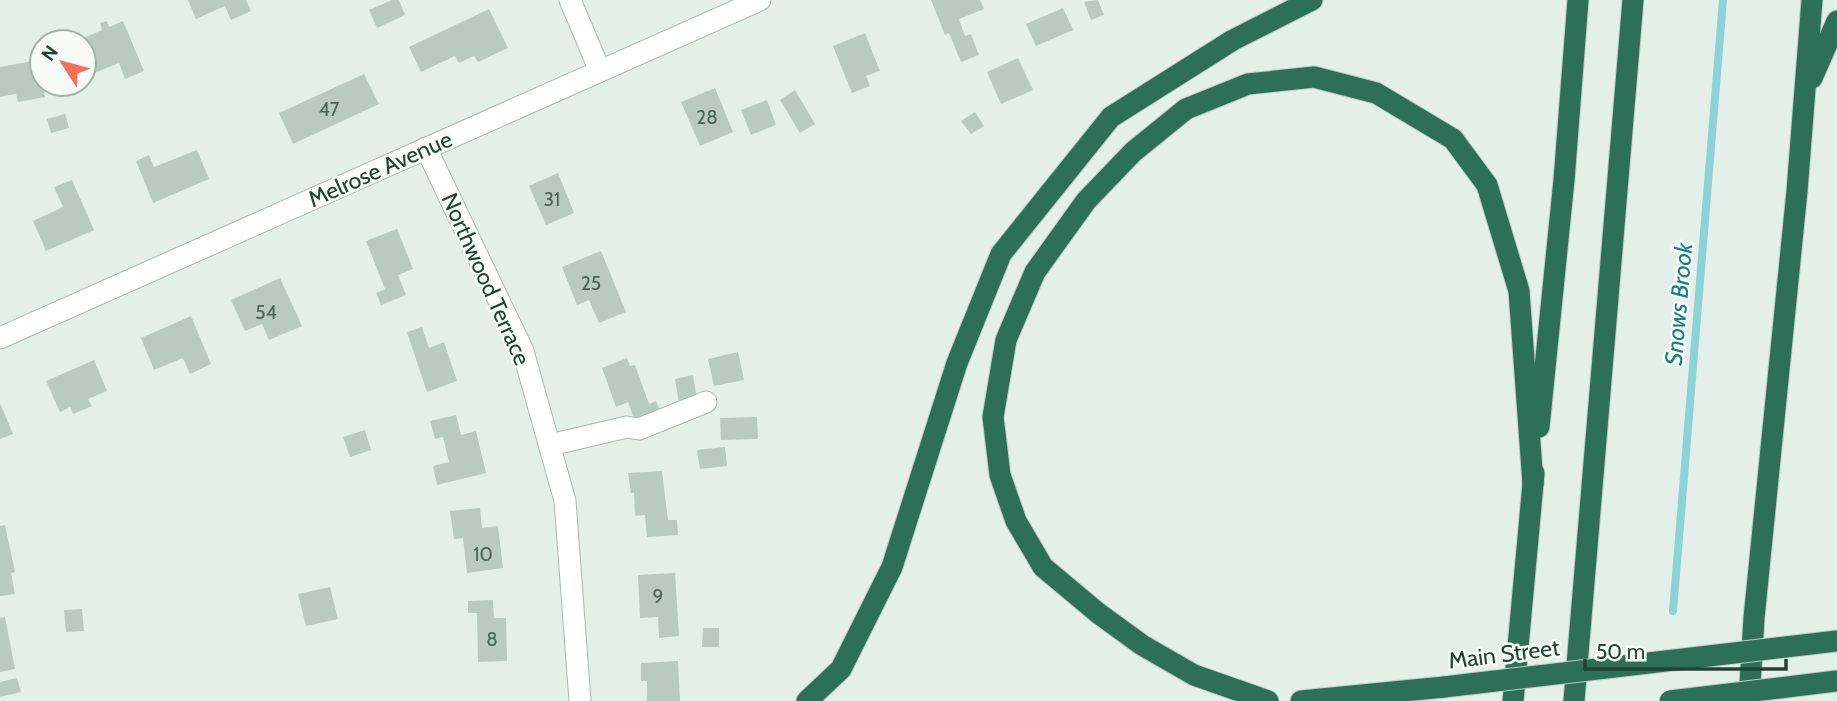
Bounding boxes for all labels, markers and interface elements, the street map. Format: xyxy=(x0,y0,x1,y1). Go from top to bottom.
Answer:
north arrow xyxy=(28,28,98,98)
text: N xyxy=(36,41,63,65)
house number: 47 xyxy=(319,98,340,121)
house number: 28 xyxy=(696,106,718,129)
street label: Melrose Avenue xyxy=(304,125,457,213)
house number: 31 xyxy=(544,188,560,211)
street label: Northwood Terrace xyxy=(436,189,537,370)
water label: Snows Brook xyxy=(1659,241,1698,366)
house number: 25 xyxy=(581,272,601,295)
house number: 54 xyxy=(255,301,277,324)
house number: 10 xyxy=(473,543,493,566)
house number: 9 xyxy=(653,585,663,608)
house number: 8 xyxy=(486,628,498,651)
scale bar xyxy=(1585,628,1786,672)
street label: Main Street xyxy=(1447,633,1561,675)
text: 50 m xyxy=(1596,639,1645,664)

